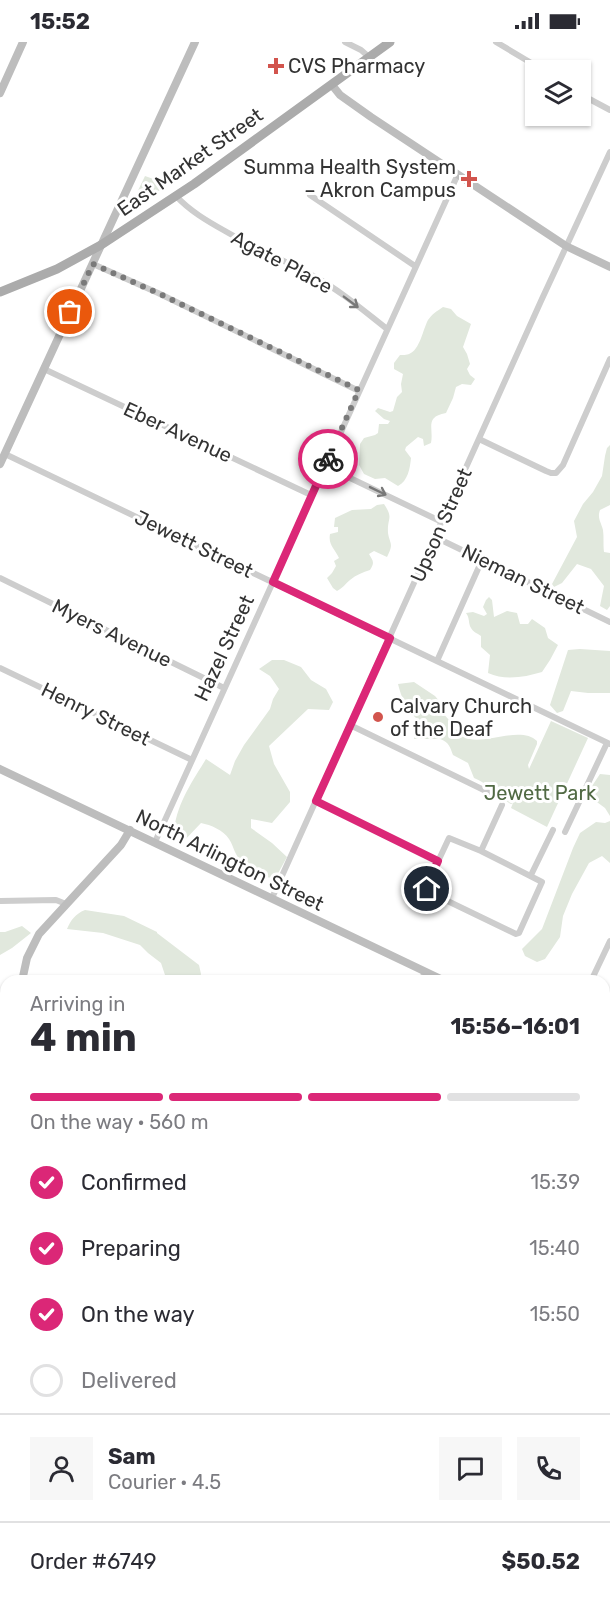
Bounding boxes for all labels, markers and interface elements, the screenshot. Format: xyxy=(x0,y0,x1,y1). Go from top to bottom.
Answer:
text: 15:52 xyxy=(30,8,90,35)
place label: CVS Pharmacy xyxy=(288,54,425,78)
marker: CVS Pharmacy xyxy=(269,59,283,73)
map controls xyxy=(525,60,591,126)
button: layers xyxy=(525,60,591,126)
street label: East Market Street xyxy=(113,103,268,221)
place label: Summa Health System – Akron Campus xyxy=(244,155,456,202)
marker: Summa Health System – Akron Campus xyxy=(460,170,478,188)
street label: Agate Place xyxy=(227,225,337,299)
pin xyxy=(44,286,95,337)
icon: bag xyxy=(53,295,86,328)
one-way arrow xyxy=(343,295,359,308)
street label: Eber Avenue xyxy=(120,396,236,468)
courier xyxy=(298,429,358,489)
icon: bike xyxy=(312,443,345,476)
street label: Upson Street xyxy=(405,464,477,586)
one-way arrow xyxy=(368,486,386,498)
street label: Jewett Street xyxy=(131,505,257,583)
street label: Nieman Street xyxy=(458,539,588,619)
street label: Hazel Street xyxy=(189,591,259,705)
street label: Myers Avenue xyxy=(48,594,176,672)
street label: Henry Street xyxy=(38,677,155,751)
place label: Calvary Church of the Deaf xyxy=(390,694,532,741)
marker: Calvary Church of the Deaf xyxy=(371,710,385,724)
park label: Jewett Park xyxy=(484,781,597,805)
street label: North Arlington Street xyxy=(132,804,328,916)
pin xyxy=(401,863,452,914)
icon: home xyxy=(410,872,443,905)
text: Arriving in xyxy=(30,992,125,1016)
text: 15:56–16:01 xyxy=(450,1013,580,1040)
text: 4 min xyxy=(30,1015,137,1061)
text: On the way · 560 m xyxy=(30,1110,209,1134)
icon: check xyxy=(30,1166,63,1199)
text: Confirmed xyxy=(81,1169,187,1196)
text: 15:39 xyxy=(531,1170,580,1194)
icon: check xyxy=(30,1232,63,1265)
text: Preparing xyxy=(81,1235,181,1262)
text: 15:40 xyxy=(529,1236,580,1260)
icon: check xyxy=(30,1298,63,1331)
text: On the way xyxy=(81,1301,195,1328)
text: 15:50 xyxy=(530,1302,580,1326)
text: Delivered xyxy=(81,1367,177,1394)
button: person xyxy=(30,1437,93,1500)
button: chat xyxy=(439,1437,502,1500)
button: phone xyxy=(517,1437,580,1500)
text: Sam xyxy=(108,1443,156,1470)
text: Courier · 4.5 xyxy=(108,1470,221,1494)
text: Order #6749 xyxy=(30,1548,157,1575)
text: $50.52 xyxy=(502,1548,580,1575)

